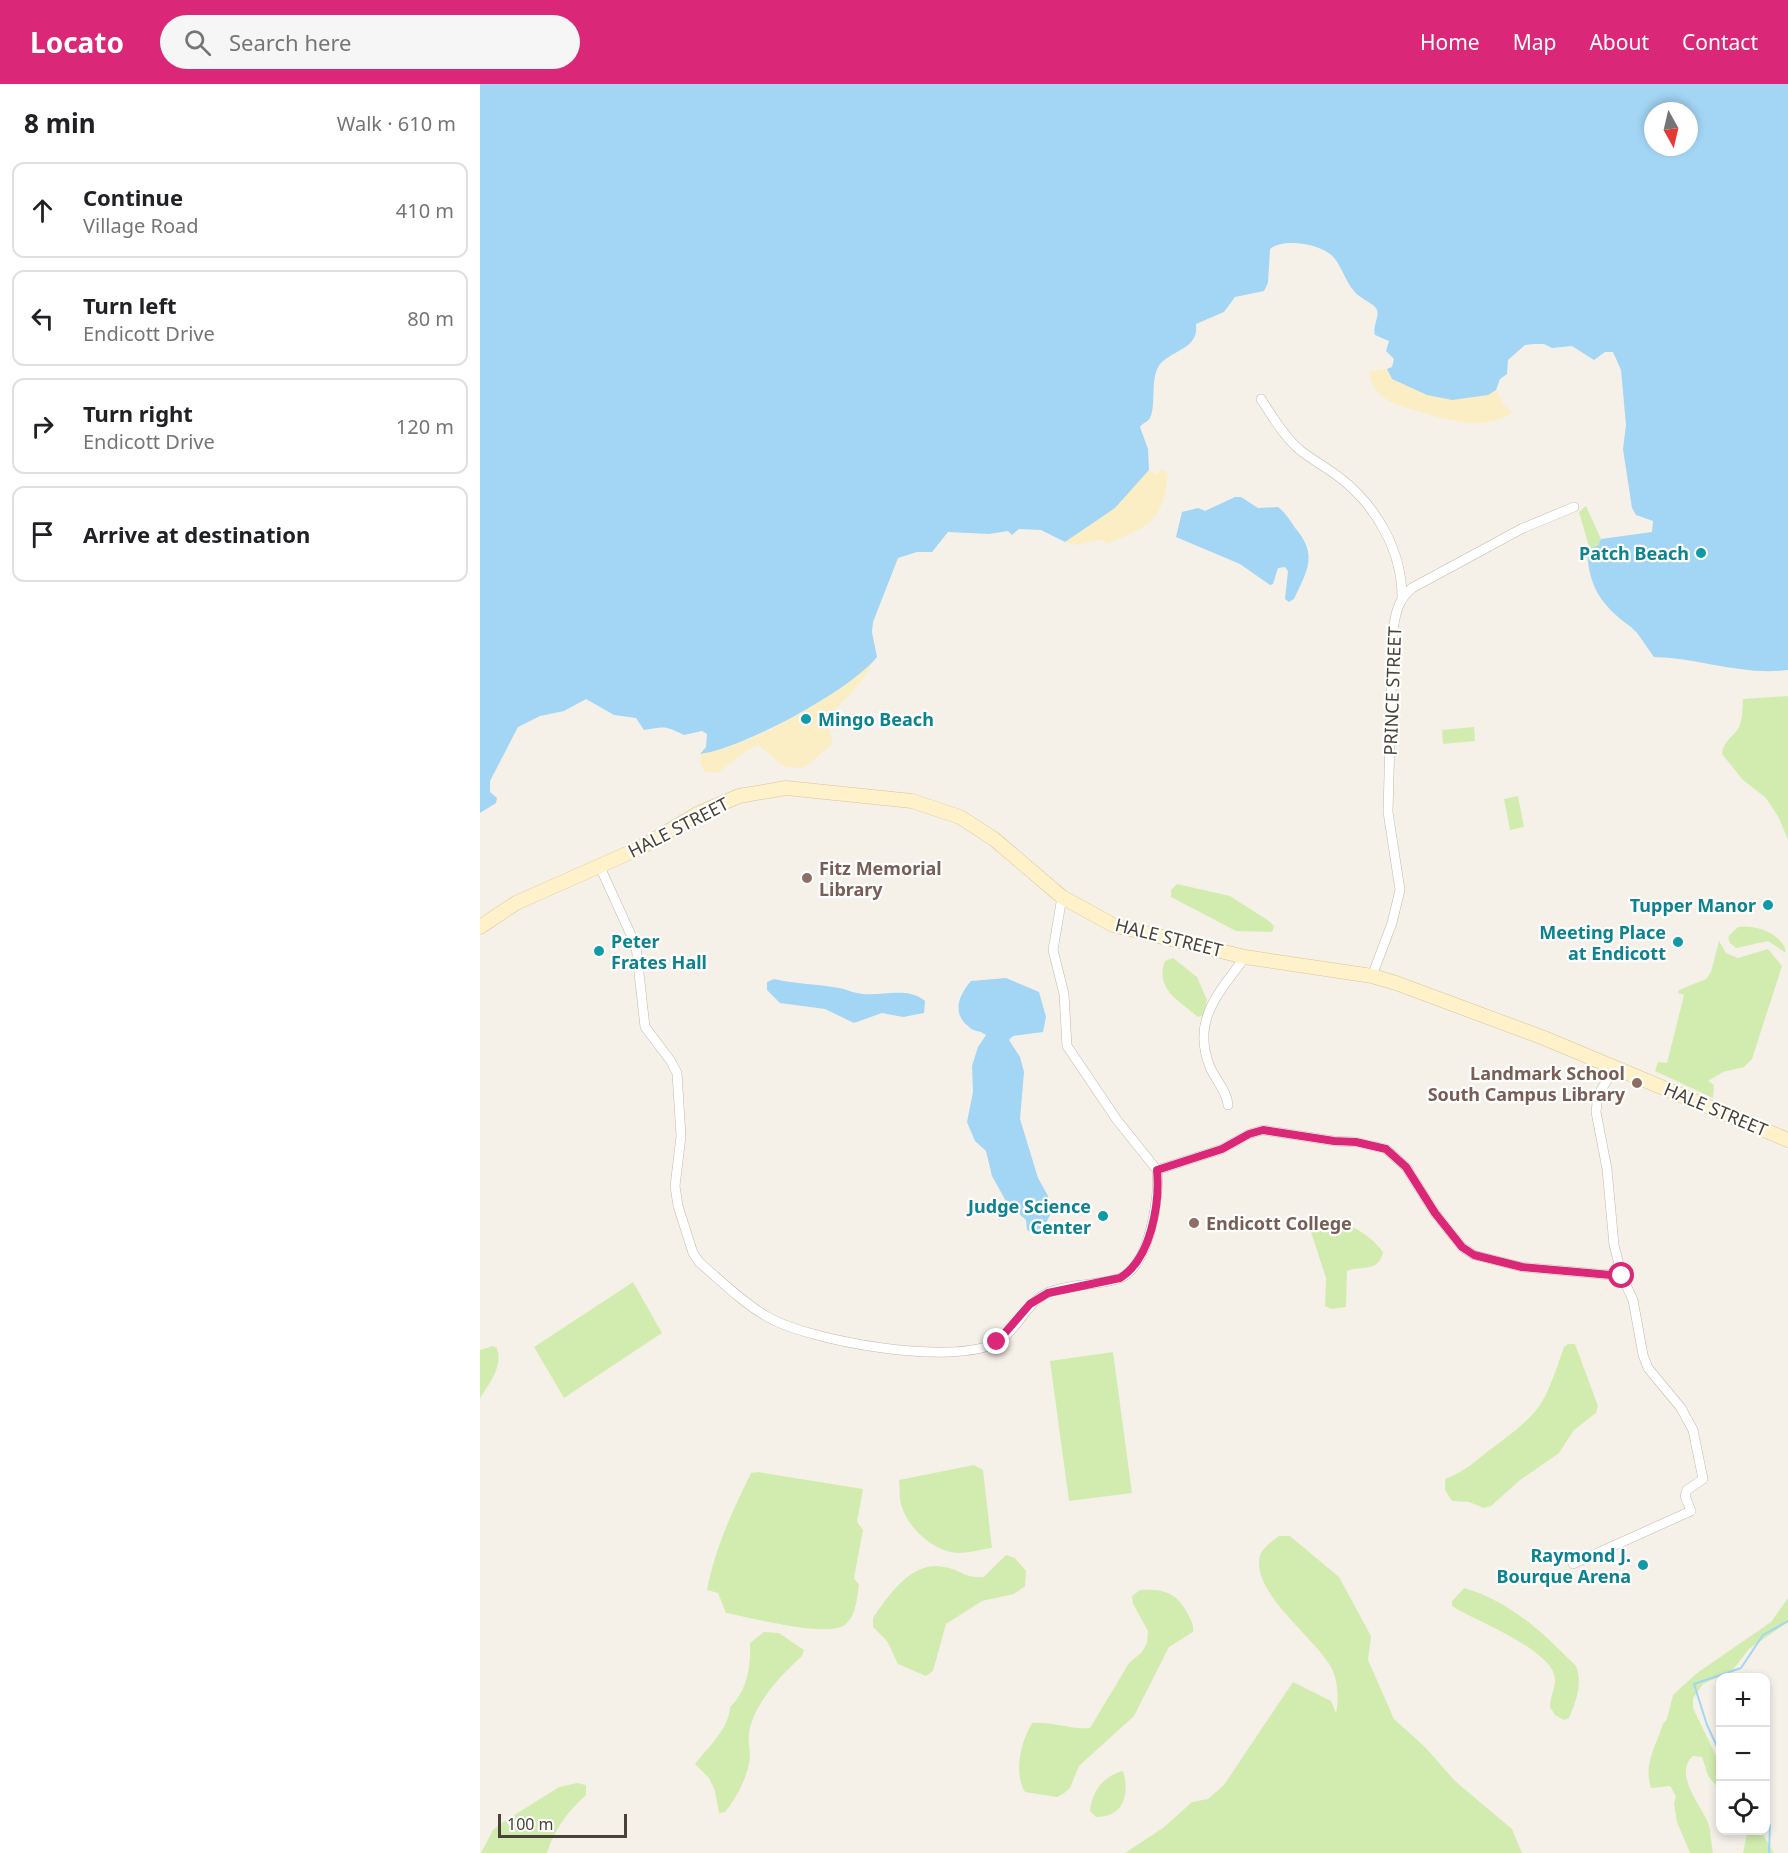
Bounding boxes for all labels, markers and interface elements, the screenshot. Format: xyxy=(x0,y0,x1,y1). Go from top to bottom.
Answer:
search box xyxy=(160,15,580,69)
text: Locato xyxy=(30,23,124,61)
icon: search xyxy=(181,26,214,59)
text: Search here xyxy=(229,27,351,57)
text: Home xyxy=(1420,28,1480,56)
text: Map xyxy=(1513,28,1556,56)
text: About xyxy=(1589,28,1649,56)
text: Contact xyxy=(1682,28,1758,56)
north arrow xyxy=(1644,102,1698,156)
text: 8 min xyxy=(24,105,96,141)
text: Walk · 610 m xyxy=(337,110,456,137)
text: Continue xyxy=(83,182,183,212)
icon: ahead xyxy=(26,194,59,227)
text: 410 m xyxy=(396,197,454,224)
text: Village Road xyxy=(83,212,199,239)
text: Turn left xyxy=(83,290,177,320)
icon: left xyxy=(26,302,59,335)
text: 80 m xyxy=(407,305,454,332)
text: Endicott Drive xyxy=(83,320,215,347)
text: Turn right xyxy=(83,398,193,428)
icon: right xyxy=(26,410,59,443)
text: 120 m xyxy=(396,413,454,440)
text: Endicott Drive xyxy=(83,428,215,455)
icon: arrive xyxy=(26,518,59,551)
text: Arrive at destination xyxy=(83,519,310,549)
place label: Patch Beach xyxy=(1579,541,1689,565)
marker: Patch Beach xyxy=(1694,546,1708,560)
street label: PRINCE STREET xyxy=(1378,626,1406,756)
place label: Mingo Beach xyxy=(818,707,934,731)
marker: Mingo Beach xyxy=(799,712,813,726)
street label: HALE STREET xyxy=(624,791,732,863)
place label: Fitz Memorial Library xyxy=(819,856,942,901)
marker: Fitz Memorial Library xyxy=(800,871,814,885)
place label: Tupper Manor xyxy=(1630,893,1756,917)
marker: Tupper Manor xyxy=(1761,898,1775,912)
street label: HALE STREET xyxy=(1113,912,1225,962)
place label: Meeting Place at Endicott xyxy=(1539,920,1666,965)
place label: Peter Frates Hall xyxy=(611,929,707,974)
marker: Meeting Place at Endicott xyxy=(1671,935,1685,949)
marker: Peter Frates Hall xyxy=(592,944,606,958)
place label: Landmark School South Campus Library xyxy=(1428,1061,1626,1106)
marker: Landmark School South Campus Library xyxy=(1630,1076,1644,1090)
street label: HALE STREET xyxy=(1661,1076,1771,1142)
place label: Judge Science Center xyxy=(966,1194,1091,1239)
marker: Judge Science Center xyxy=(1096,1209,1110,1223)
place label: Endicott College xyxy=(1206,1211,1352,1235)
marker: Endicott College xyxy=(1187,1216,1201,1230)
route start xyxy=(1608,1262,1634,1288)
route end xyxy=(983,1328,1009,1354)
place label: Raymond J. Bourque Arena xyxy=(1497,1543,1631,1588)
marker: Raymond J. Bourque Arena xyxy=(1636,1558,1650,1572)
map controls xyxy=(1716,1673,1770,1835)
button: + xyxy=(1716,1673,1770,1727)
button: − xyxy=(1716,1727,1770,1781)
button: locate xyxy=(1716,1781,1770,1835)
scale bar xyxy=(498,1811,627,1838)
text: 100 m xyxy=(507,1813,554,1835)

